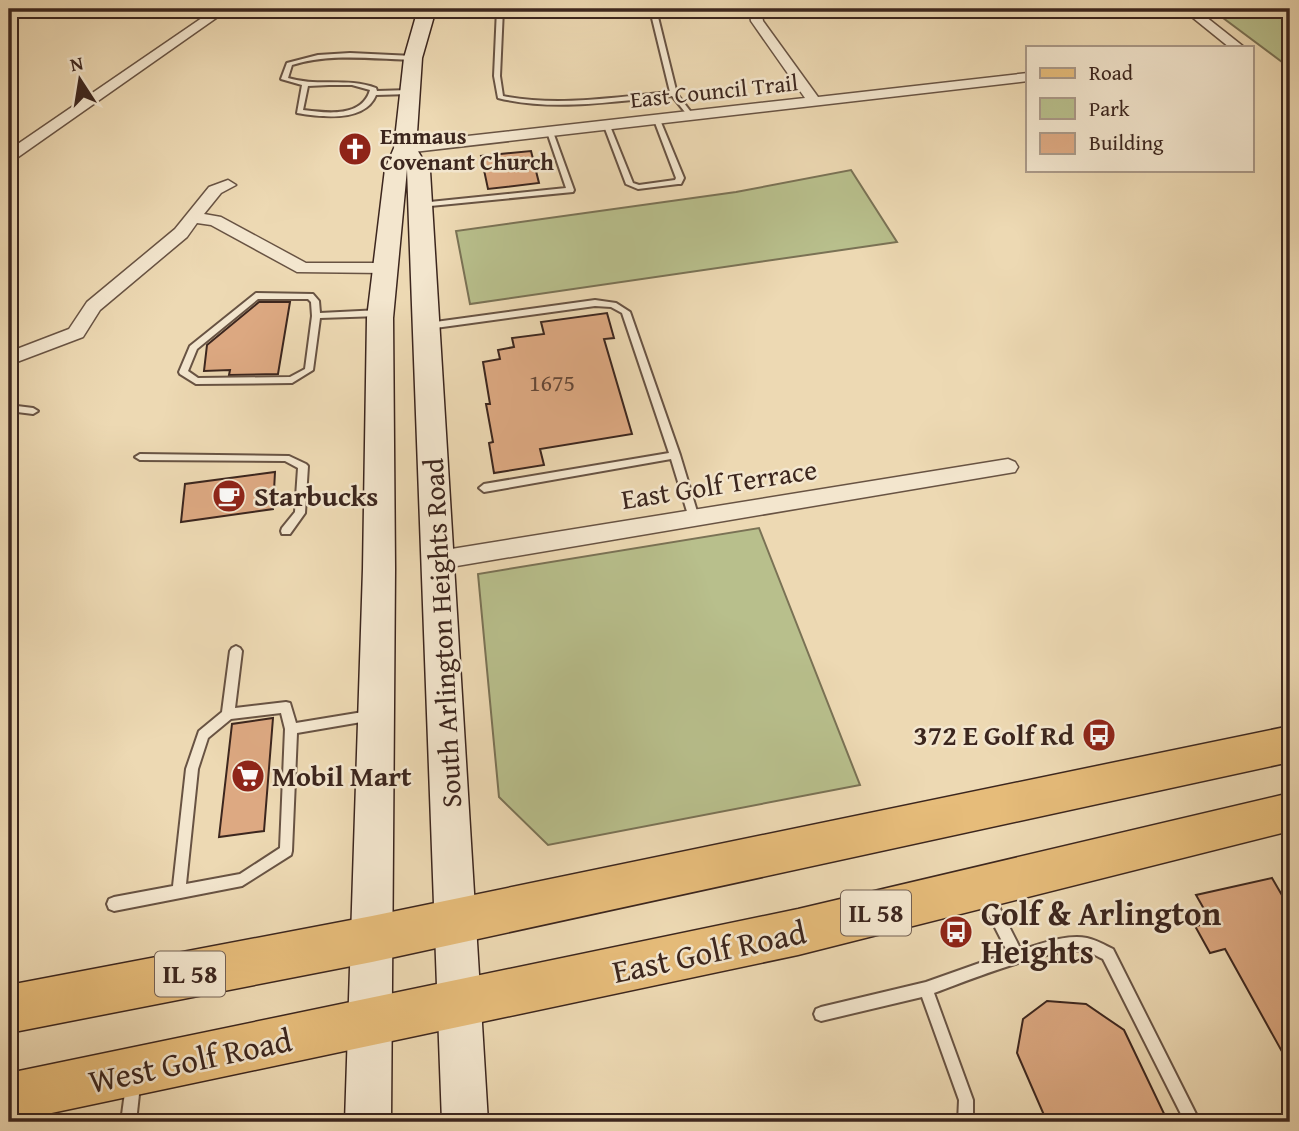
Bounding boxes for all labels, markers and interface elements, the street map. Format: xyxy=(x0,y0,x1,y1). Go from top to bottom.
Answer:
north arrow xyxy=(46,46,116,116)
legend xyxy=(1026,46,1254,172)
text: N xyxy=(67,48,86,78)
text: Road xyxy=(1089,57,1134,88)
street label: East Council Trail xyxy=(628,65,799,116)
text: Park xyxy=(1089,93,1130,124)
place label: Emmaus Covenant Church xyxy=(380,119,554,178)
text: Building xyxy=(1089,127,1164,158)
church icon: Emmaus Covenant Church xyxy=(336,130,374,168)
house number: 1675 xyxy=(529,365,575,400)
street label: East Golf Terrace xyxy=(618,448,820,519)
street label: South Arlington Heights Road xyxy=(412,457,471,809)
place label: Starbucks xyxy=(254,475,378,516)
cafe icon: Starbucks xyxy=(210,477,248,515)
place label: 372 E Golf Rd xyxy=(913,714,1075,755)
bus stop icon: 372 E Golf Rd xyxy=(1080,716,1118,754)
place label: Mobil Mart xyxy=(272,755,412,796)
supermarket icon: Mobil Mart xyxy=(229,757,267,795)
place label: Golf & Arlington Heights xyxy=(981,889,1222,975)
road number: IL 58 xyxy=(841,890,911,936)
street label: East Golf Road xyxy=(608,907,811,995)
bus stop icon: Golf & Arlington Heights xyxy=(937,913,975,951)
road number: IL 58 xyxy=(155,951,225,996)
street label: West Golf Road xyxy=(84,1015,296,1105)

